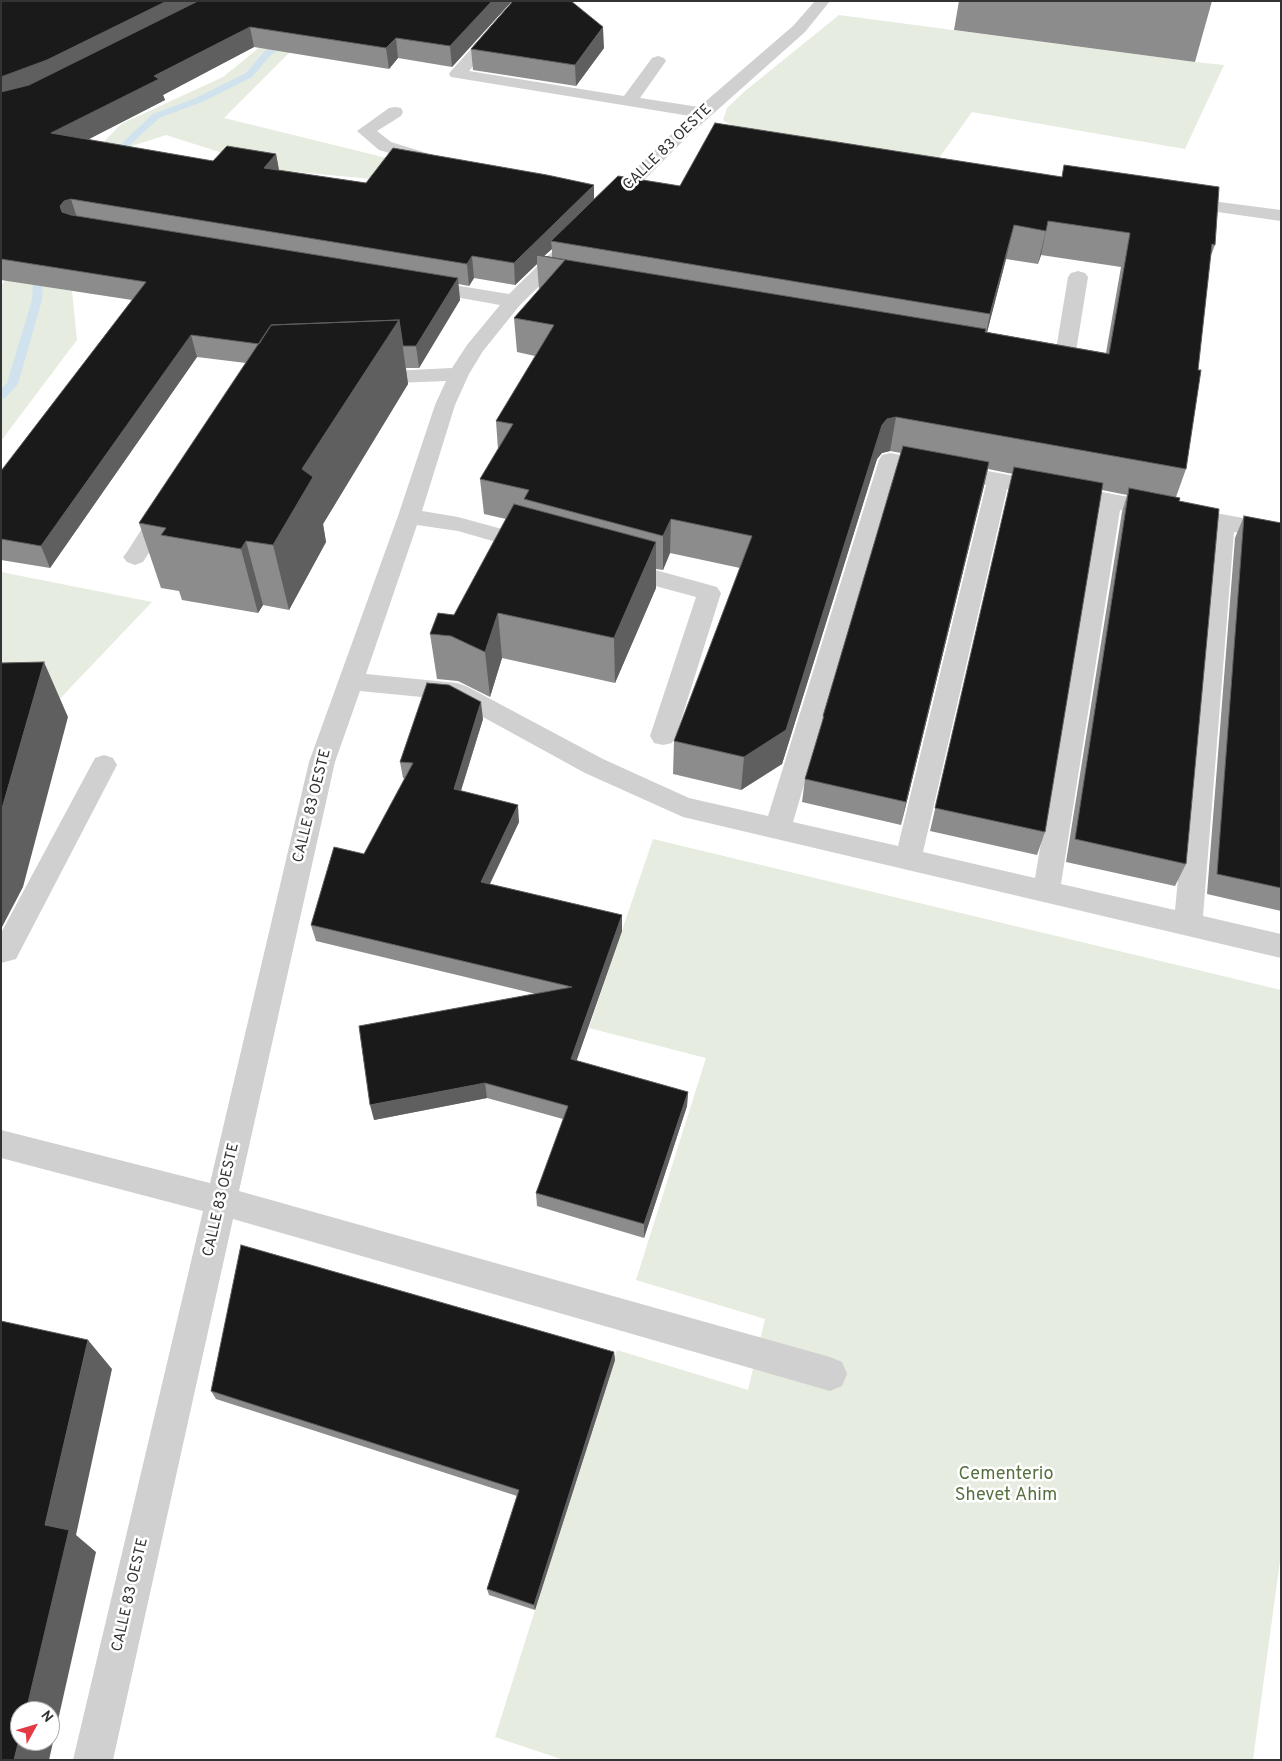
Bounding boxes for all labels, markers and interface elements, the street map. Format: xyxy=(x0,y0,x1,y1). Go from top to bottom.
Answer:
street label: CALLE 83 OESTE xyxy=(620,101,716,195)
street label: CALLE 83 OESTE xyxy=(290,747,336,865)
street label: CALLE 83 OESTE xyxy=(200,1141,244,1259)
park label: Cementerio Shevet Ahim xyxy=(955,1464,1057,1506)
street label: CALLE 83 OESTE xyxy=(109,1536,153,1654)
north arrow xyxy=(10,1701,60,1751)
text: N xyxy=(36,1708,56,1726)

